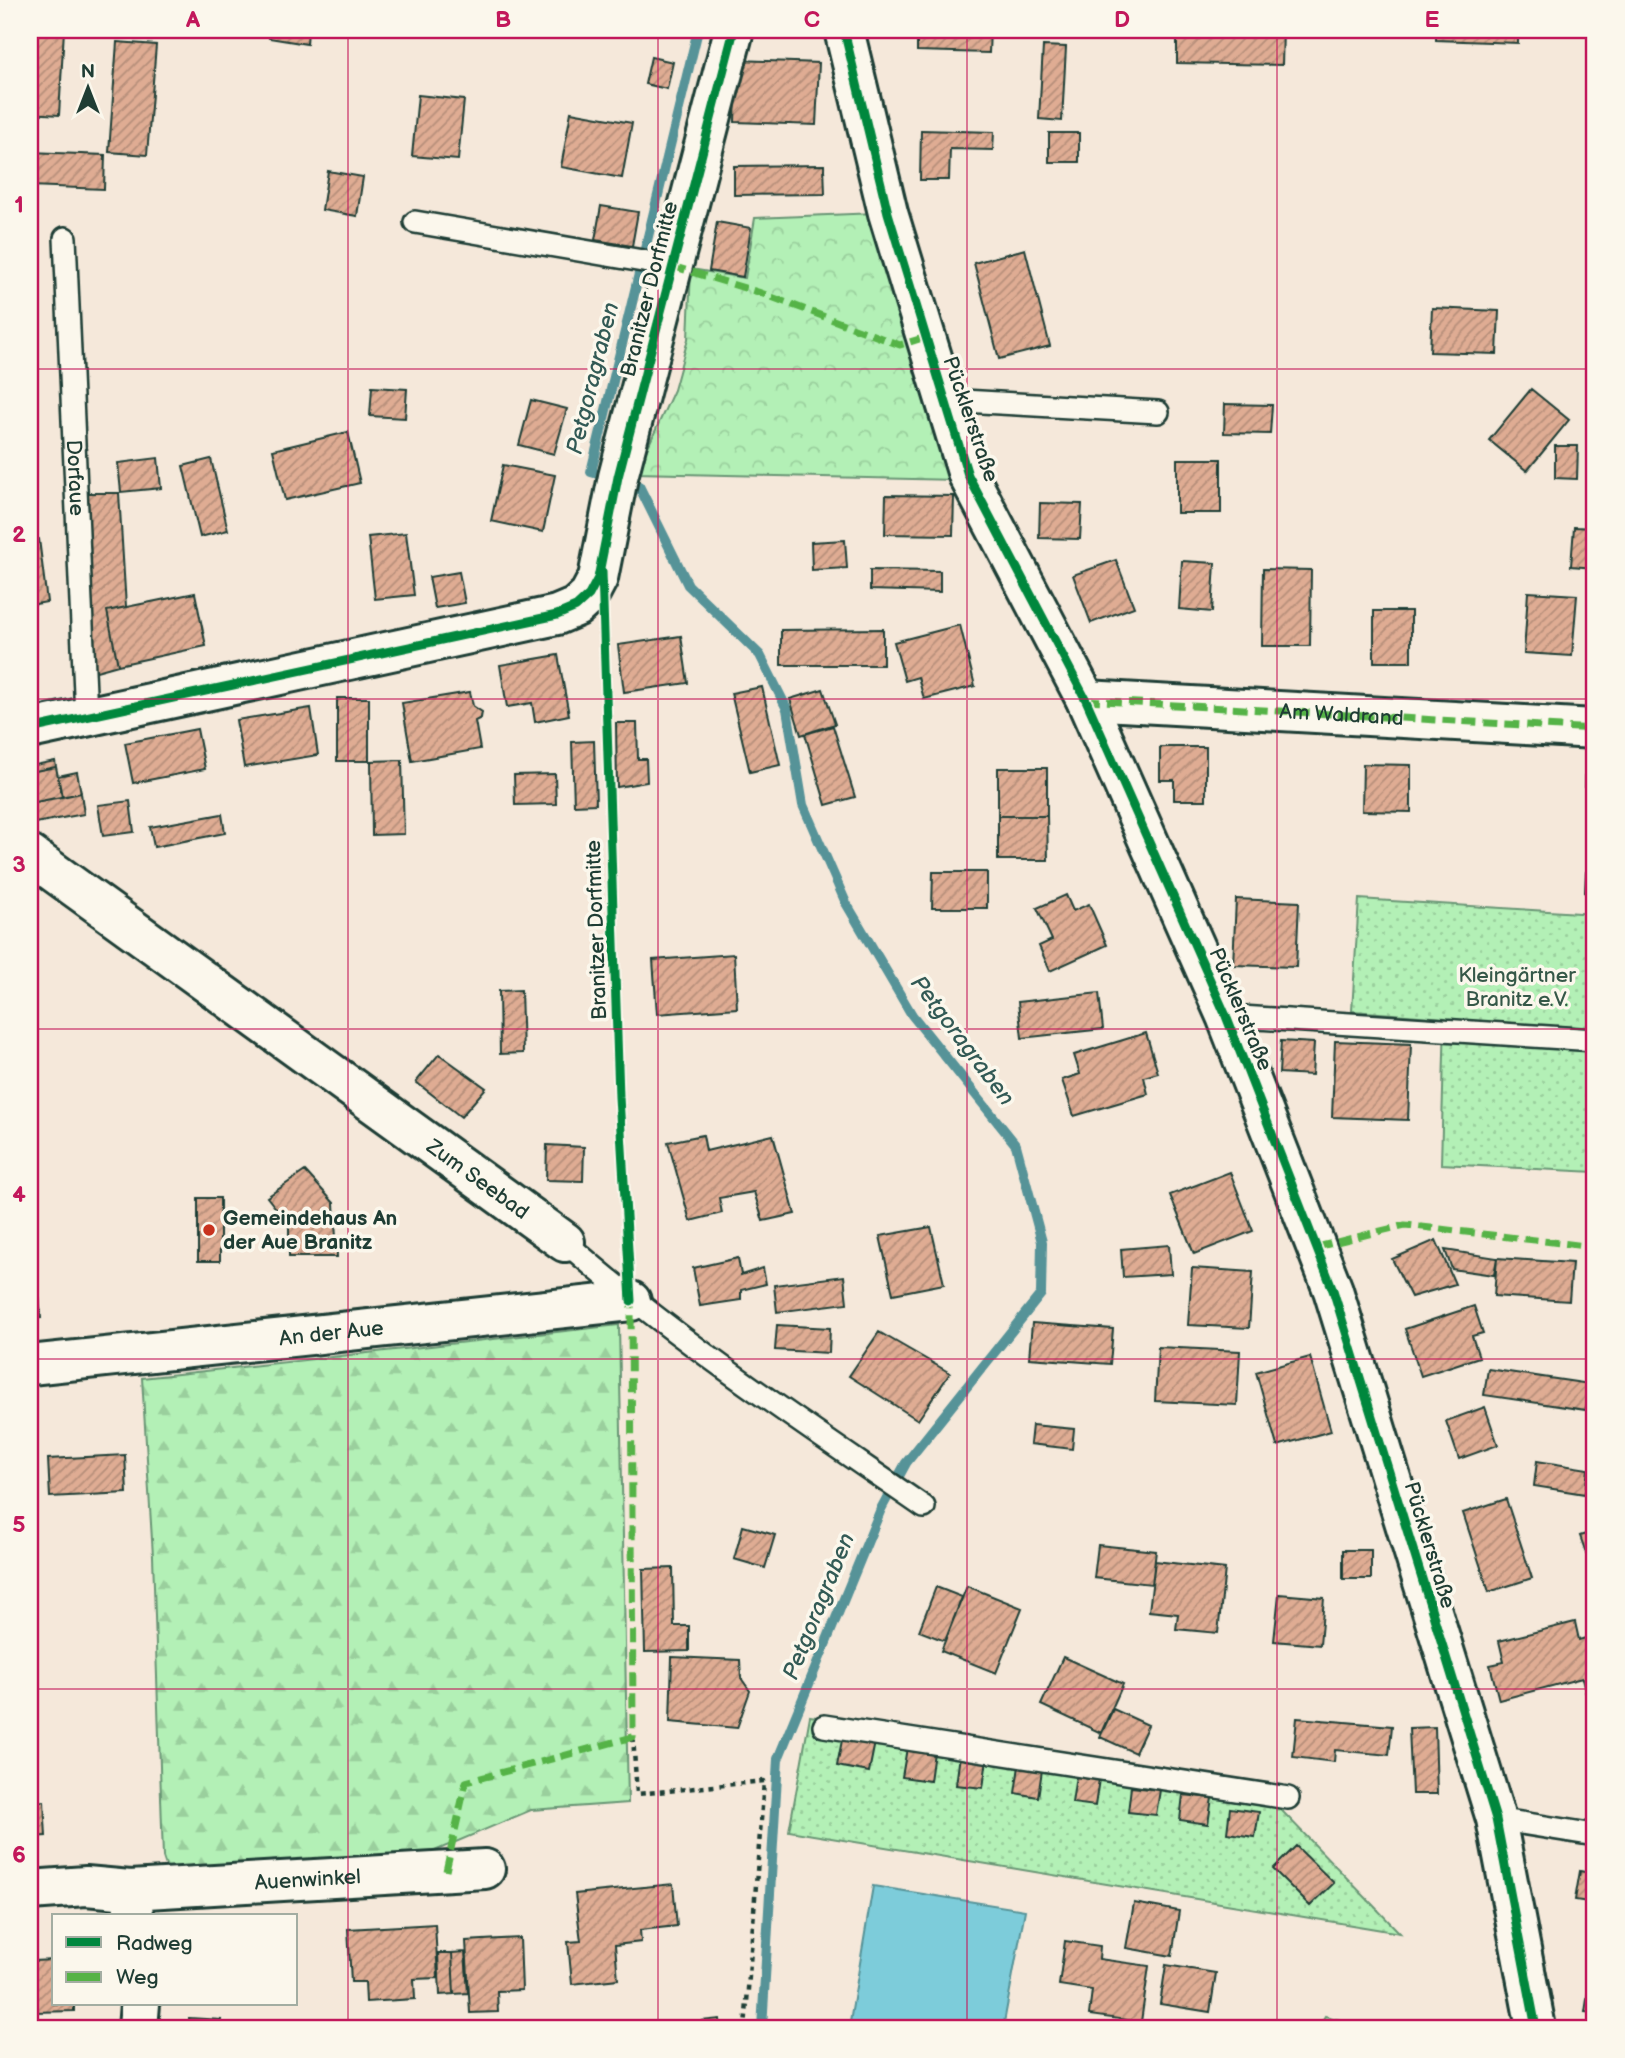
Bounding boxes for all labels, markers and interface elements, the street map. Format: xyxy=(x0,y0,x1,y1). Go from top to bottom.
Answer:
text: A xyxy=(185,6,201,34)
text: B xyxy=(495,6,511,34)
text: C xyxy=(804,6,820,34)
text: D xyxy=(1114,6,1130,34)
text: E xyxy=(1425,6,1440,34)
north arrow xyxy=(52,52,122,122)
text: N xyxy=(81,61,95,84)
text: 1 xyxy=(14,191,24,219)
street label: Branitzer Dorfmitte xyxy=(616,199,683,380)
water label: Petgoragraben xyxy=(561,299,625,457)
street label: Pücklerstraße xyxy=(937,353,1004,485)
street label: Dorfaue xyxy=(61,439,89,516)
text: 2 xyxy=(12,521,26,549)
street label: Am Waldrand xyxy=(1279,699,1404,731)
street label: Branitzer Dorfmitte xyxy=(581,840,612,1020)
text: 3 xyxy=(12,851,26,879)
street label: Pücklerstraße xyxy=(1203,944,1278,1074)
park label: Kleingärtner Branitz e.V. xyxy=(1458,963,1576,1012)
water label: Petgoragraben xyxy=(904,970,1020,1111)
street label: Zum Seebad xyxy=(421,1134,534,1225)
text: 4 xyxy=(12,1181,26,1209)
place label: Gemeindehaus An der Aue Branitz xyxy=(223,1206,397,1255)
marker: Gemeindehaus An der Aue Branitz xyxy=(201,1222,217,1238)
street label: An der Aue xyxy=(278,1315,385,1351)
street label: Pücklerstraße xyxy=(1398,1479,1461,1611)
text: 5 xyxy=(12,1511,26,1539)
water label: Petgoragraben xyxy=(777,1529,861,1684)
text: 6 xyxy=(12,1841,26,1869)
street label: Auenwinkel xyxy=(254,1864,362,1896)
legend xyxy=(52,1914,298,2006)
text: Radweg xyxy=(116,1931,193,1956)
text: Weg xyxy=(116,1965,159,1990)

